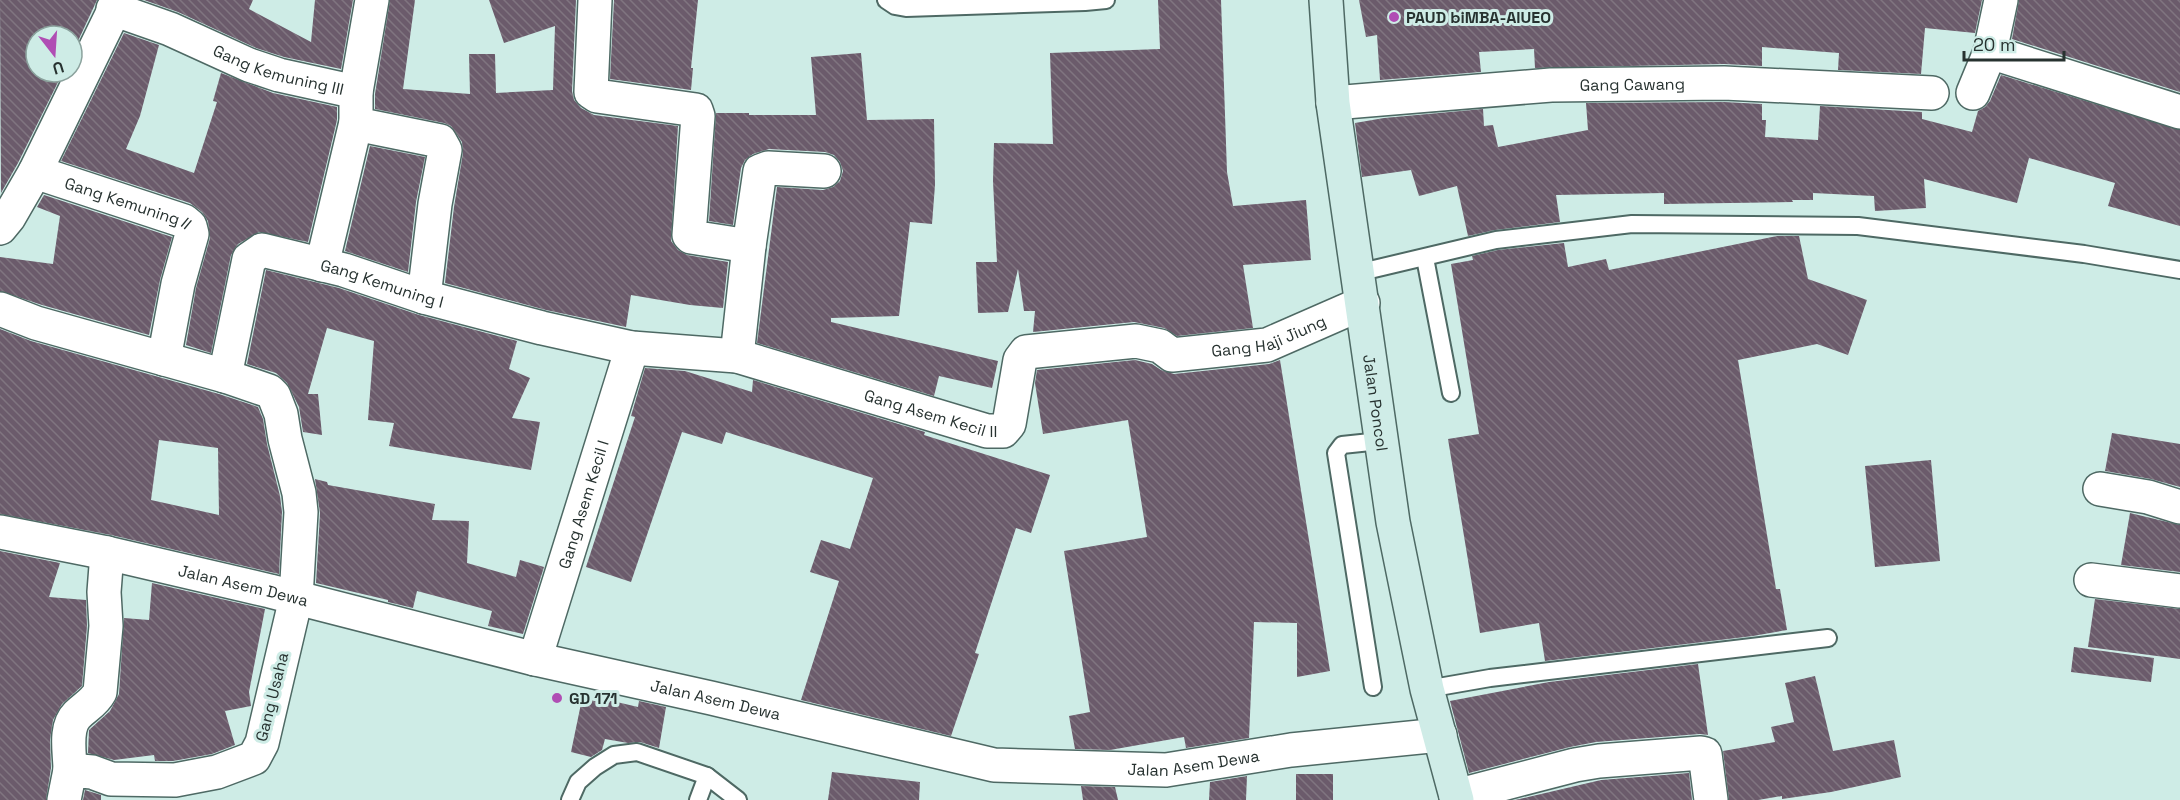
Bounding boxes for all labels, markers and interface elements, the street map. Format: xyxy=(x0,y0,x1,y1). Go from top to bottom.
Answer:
place label: PAUD biMBA-AIUEO xyxy=(1406,7,1551,28)
marker: PAUD biMBA-AIUEO xyxy=(1387,10,1401,24)
north arrow xyxy=(24,24,84,84)
scale bar xyxy=(1964,24,2064,62)
text: 20 m xyxy=(1973,33,2016,56)
street label: Gang Kemuning III xyxy=(210,40,346,100)
text: U xyxy=(50,56,66,79)
street label: Gang Cawang xyxy=(1579,73,1685,95)
street label: Gang Kemuning II xyxy=(62,172,196,234)
street label: Gang Kemuning I xyxy=(318,254,446,312)
street label: Gang Haji Jiung xyxy=(1210,310,1329,361)
street label: Jalan Poncol xyxy=(1359,353,1393,453)
street label: Gang Asem Kecil II xyxy=(862,384,997,442)
street label: Gang Asem Kecil I xyxy=(553,437,613,571)
street label: Jalan Asem Dewa xyxy=(176,559,310,611)
street label: Gang Usaha xyxy=(251,650,293,744)
street label: Jalan Asem Dewa xyxy=(648,674,783,725)
place label: GD 171 xyxy=(569,688,617,709)
marker: GD 171 xyxy=(550,691,564,705)
street label: Jalan Asem Dewa xyxy=(1127,745,1261,781)

